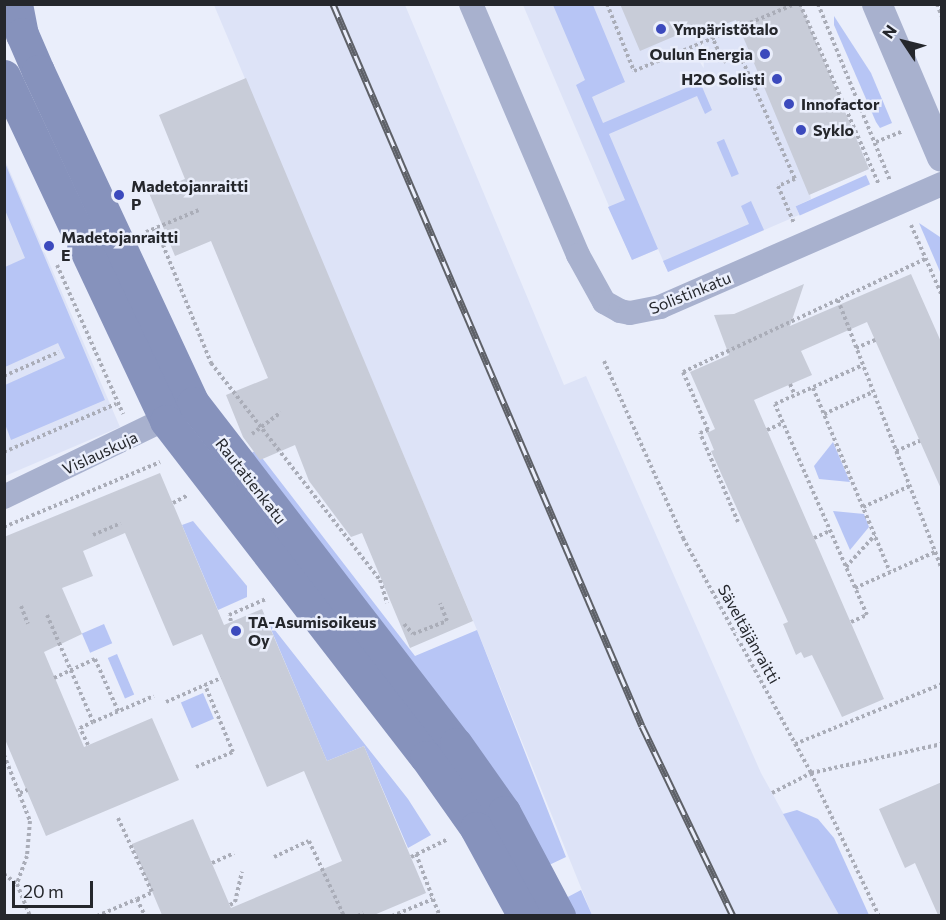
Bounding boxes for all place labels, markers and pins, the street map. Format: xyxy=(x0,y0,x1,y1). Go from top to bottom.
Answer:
place label: Ympäristötalo xyxy=(673,19,778,39)
marker: Ympäristötalo xyxy=(654,22,668,36)
place label: Oulun Energia xyxy=(650,44,753,64)
marker: Oulun Energia xyxy=(758,47,772,61)
place label: H2O Solisti xyxy=(681,69,765,89)
marker: H2O Solisti xyxy=(770,72,784,86)
place label: Innofactor xyxy=(801,94,879,114)
marker: Innofactor xyxy=(782,97,796,111)
place label: Syklo xyxy=(813,120,854,140)
marker: Syklo xyxy=(794,123,808,137)
place label: Madetojanraitti P xyxy=(131,176,248,214)
marker: Madetojanraitti P xyxy=(112,188,126,202)
place label: Madetojanraitti E xyxy=(61,227,178,265)
marker: Madetojanraitti E xyxy=(42,239,56,253)
place label: TA-Asumisoikeus Oy xyxy=(248,612,376,650)
marker: TA-Asumisoikeus Oy xyxy=(229,624,243,638)

